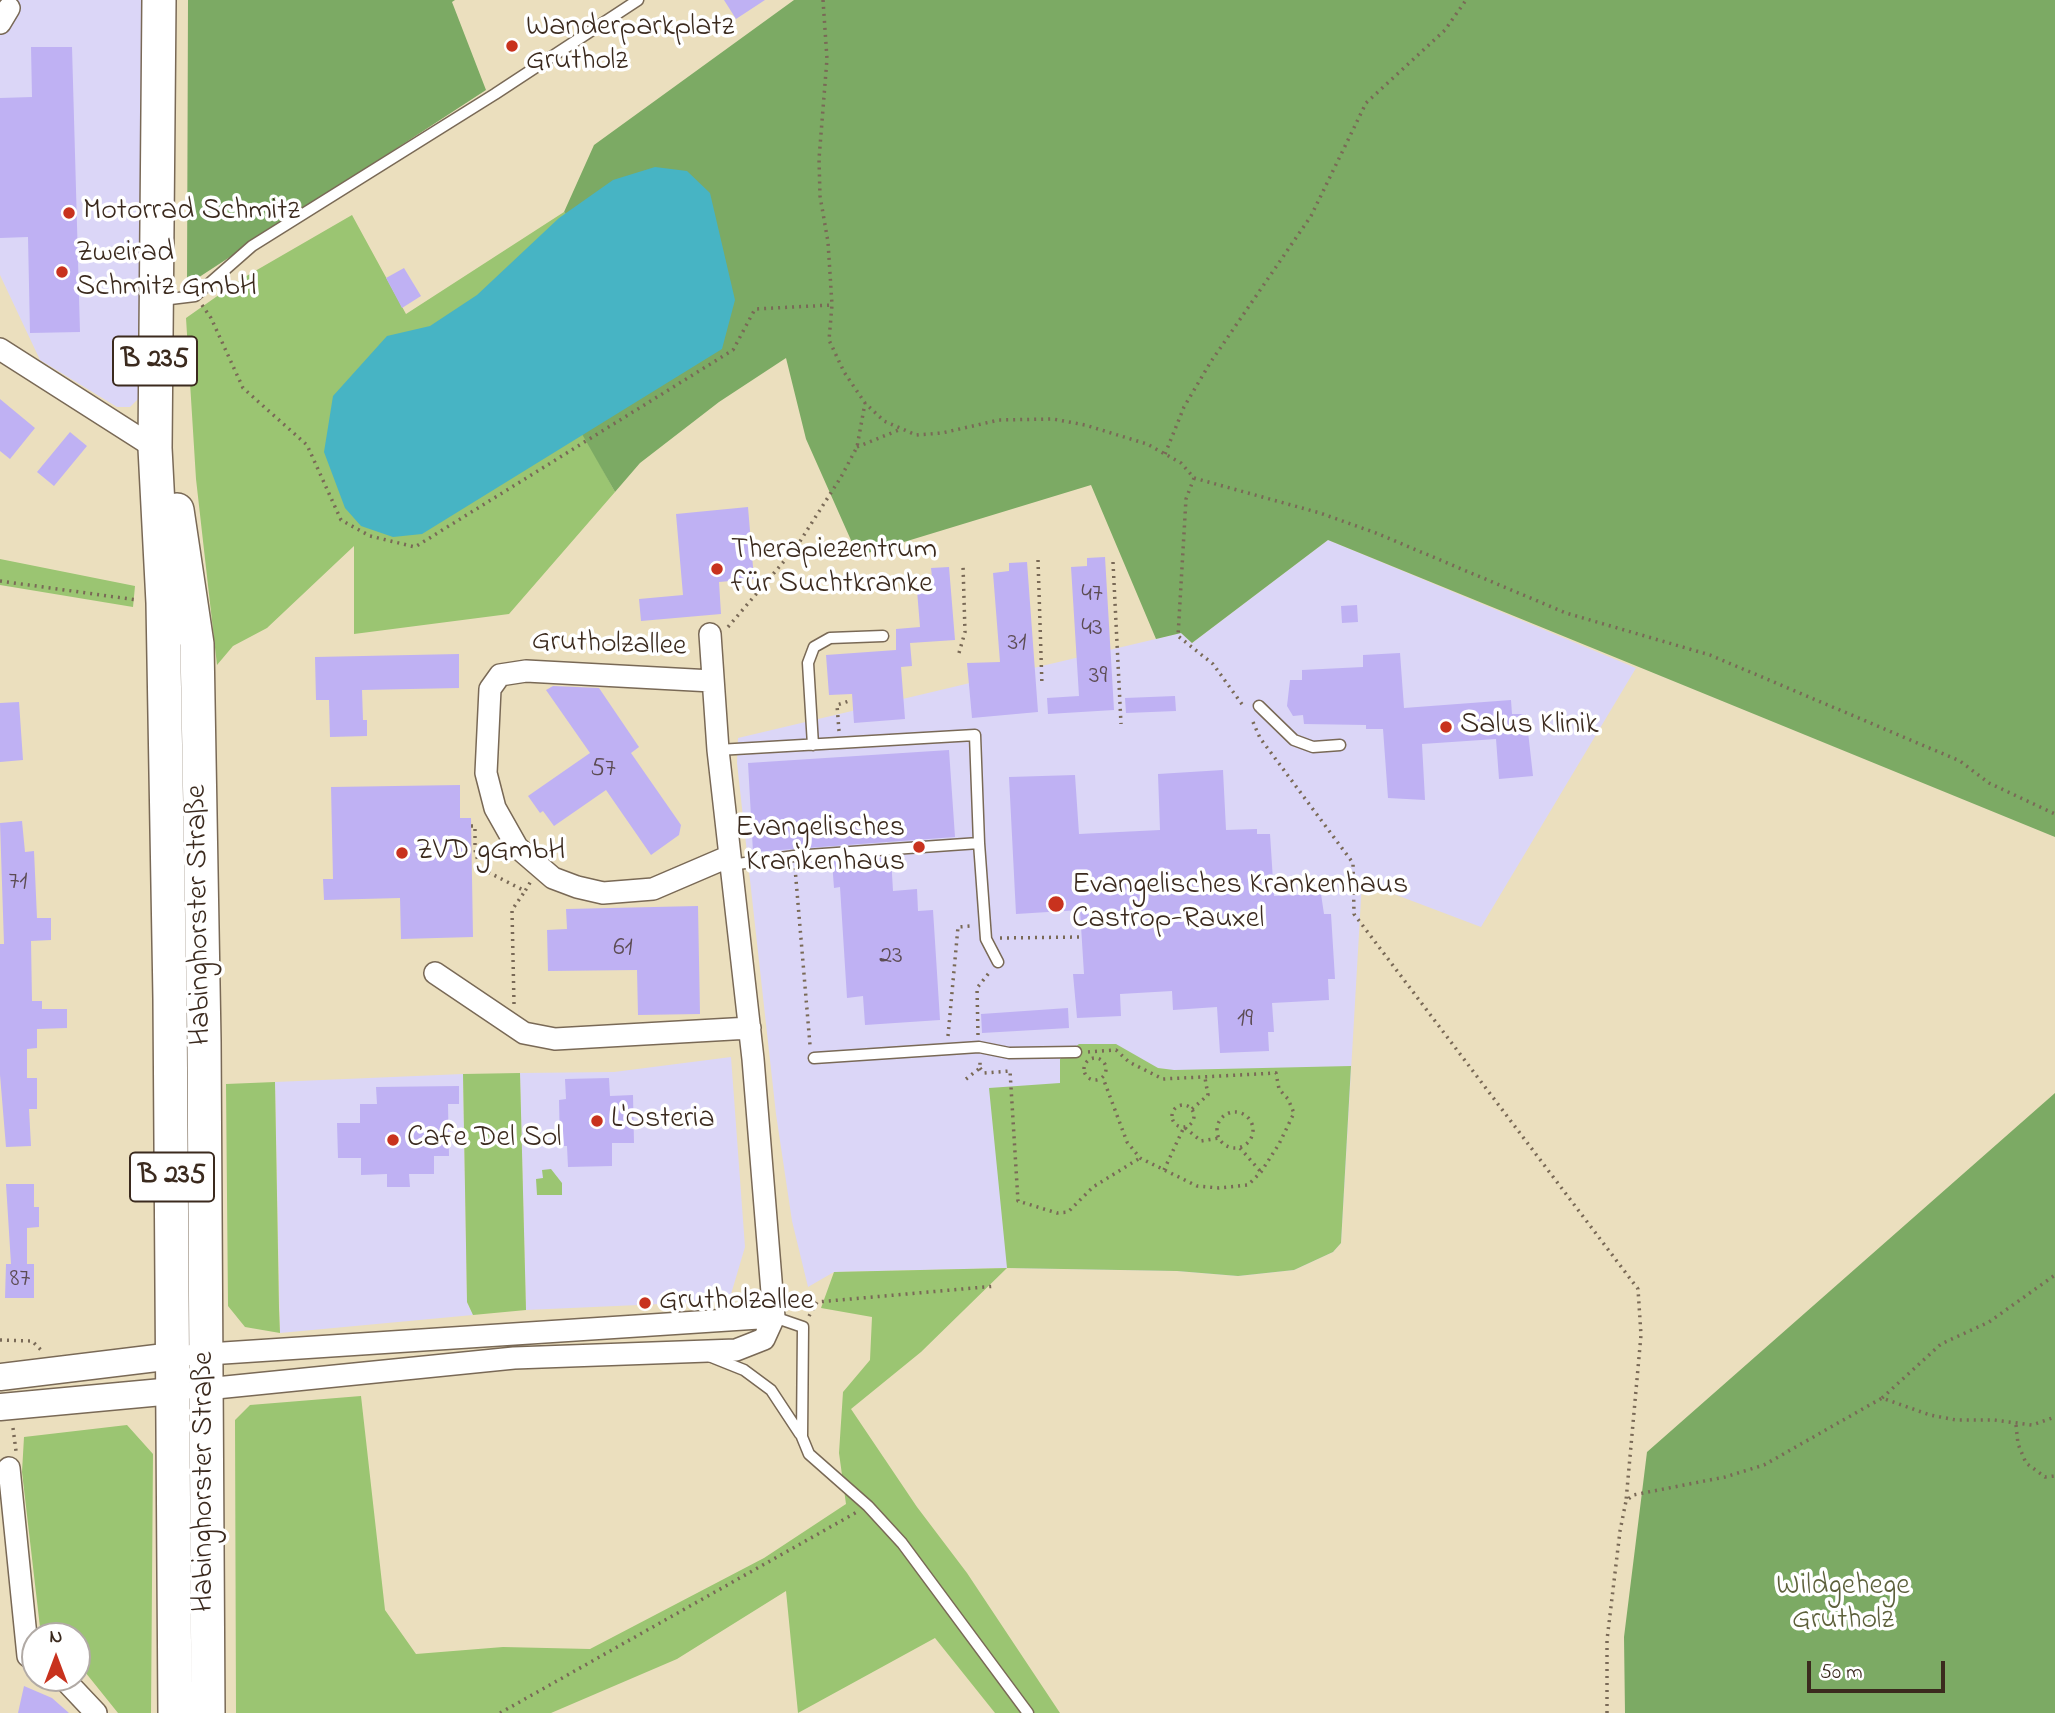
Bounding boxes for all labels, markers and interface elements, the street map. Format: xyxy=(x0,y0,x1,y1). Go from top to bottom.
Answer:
place label: Wanderparkplatz Grutholz xyxy=(526,11,734,82)
marker: Wanderparkplatz Grutholz xyxy=(504,38,520,54)
place label: Motorrad Schmitz xyxy=(83,195,300,231)
marker: Motorrad Schmitz xyxy=(61,205,77,221)
place label: Zweirad Schmitz GmbH xyxy=(76,237,257,308)
marker: Zweirad Schmitz GmbH xyxy=(54,264,70,280)
road number: B 235 xyxy=(113,336,197,386)
place label: Therapiezentrum für Suchtkranke xyxy=(731,534,937,604)
marker: Therapiezentrum für Suchtkranke xyxy=(709,561,725,577)
house number: 47 xyxy=(1081,580,1103,612)
house number: 43 xyxy=(1081,614,1103,646)
street label: Grutholzallee xyxy=(531,625,687,667)
house number: 31 xyxy=(1007,629,1027,661)
house number: 39 xyxy=(1089,662,1107,694)
place label: Salus Klinik xyxy=(1460,709,1599,745)
marker: Salus Klinik xyxy=(1438,719,1454,735)
house number: 57 xyxy=(590,755,616,787)
street label: Habinghorster Straße xyxy=(181,784,221,1046)
place label: Evangelisches Krankenhaus xyxy=(735,812,905,882)
place label: ZVD gGmbH xyxy=(416,835,566,871)
marker: Evangelisches Krankenhaus xyxy=(911,839,927,855)
marker: ZVD gGmbH xyxy=(394,845,410,861)
house number: 71 xyxy=(9,868,27,900)
place label: Evangelisches Krankenhaus Castrop-Rauxel xyxy=(1072,869,1408,939)
marker: Evangelisches Krankenhaus Castrop-Rauxel xyxy=(1046,894,1066,914)
house number: 61 xyxy=(613,934,633,966)
house number: 23 xyxy=(879,942,903,974)
house number: 19 xyxy=(1237,1005,1253,1037)
place label: L'Osteria xyxy=(611,1103,715,1139)
marker: L'Osteria xyxy=(589,1113,605,1129)
place label: Cafe Del Sol xyxy=(407,1122,562,1158)
marker: Cafe Del Sol xyxy=(385,1132,401,1148)
road number: B 235 xyxy=(130,1152,214,1202)
house number: 87 xyxy=(10,1265,30,1297)
place label: Grutholzallee xyxy=(659,1285,814,1321)
marker: Grutholzallee xyxy=(637,1295,653,1311)
street label: Habinghorster Straße xyxy=(188,1352,224,1612)
park label: Wildgehege Grutholz xyxy=(1776,1570,1910,1640)
north arrow xyxy=(21,1622,91,1692)
text: N xyxy=(50,1624,62,1651)
scale bar xyxy=(1810,1646,1948,1690)
text: 50 m xyxy=(1820,1658,1863,1688)

